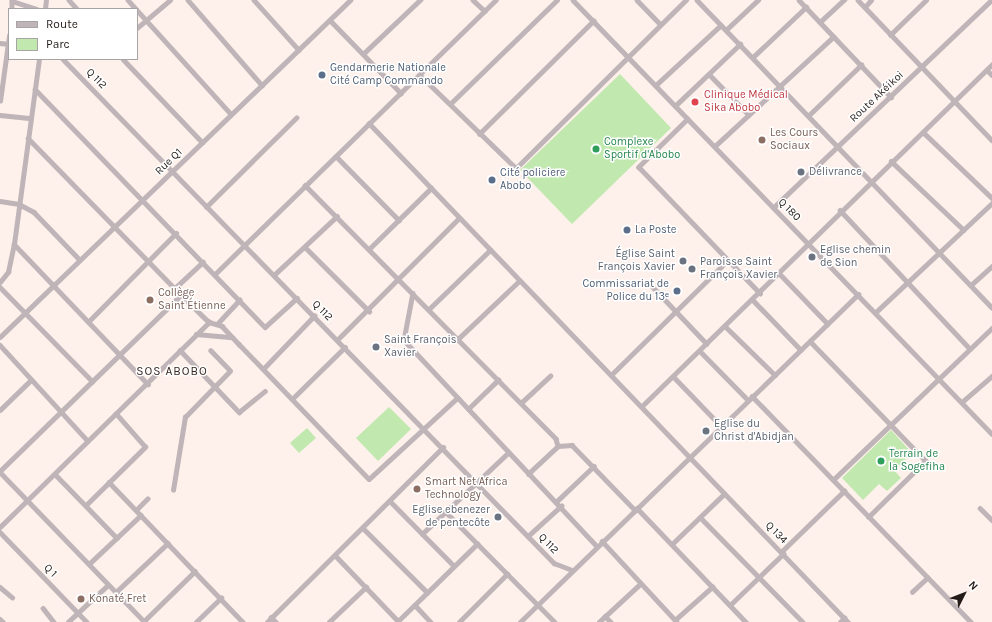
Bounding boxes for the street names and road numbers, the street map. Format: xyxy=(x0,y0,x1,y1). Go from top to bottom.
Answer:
street label: Q 112 xyxy=(83,66,109,92)
street label: Route Akéikoi xyxy=(847,69,907,125)
street label: Rue Q1 xyxy=(153,146,185,178)
street label: Q 180 xyxy=(775,196,803,224)
street label: Q 112 xyxy=(309,298,335,324)
street label: Q 134 xyxy=(762,519,790,547)
street label: Q 112 xyxy=(535,531,561,557)
street label: Q 1 xyxy=(41,562,59,580)

